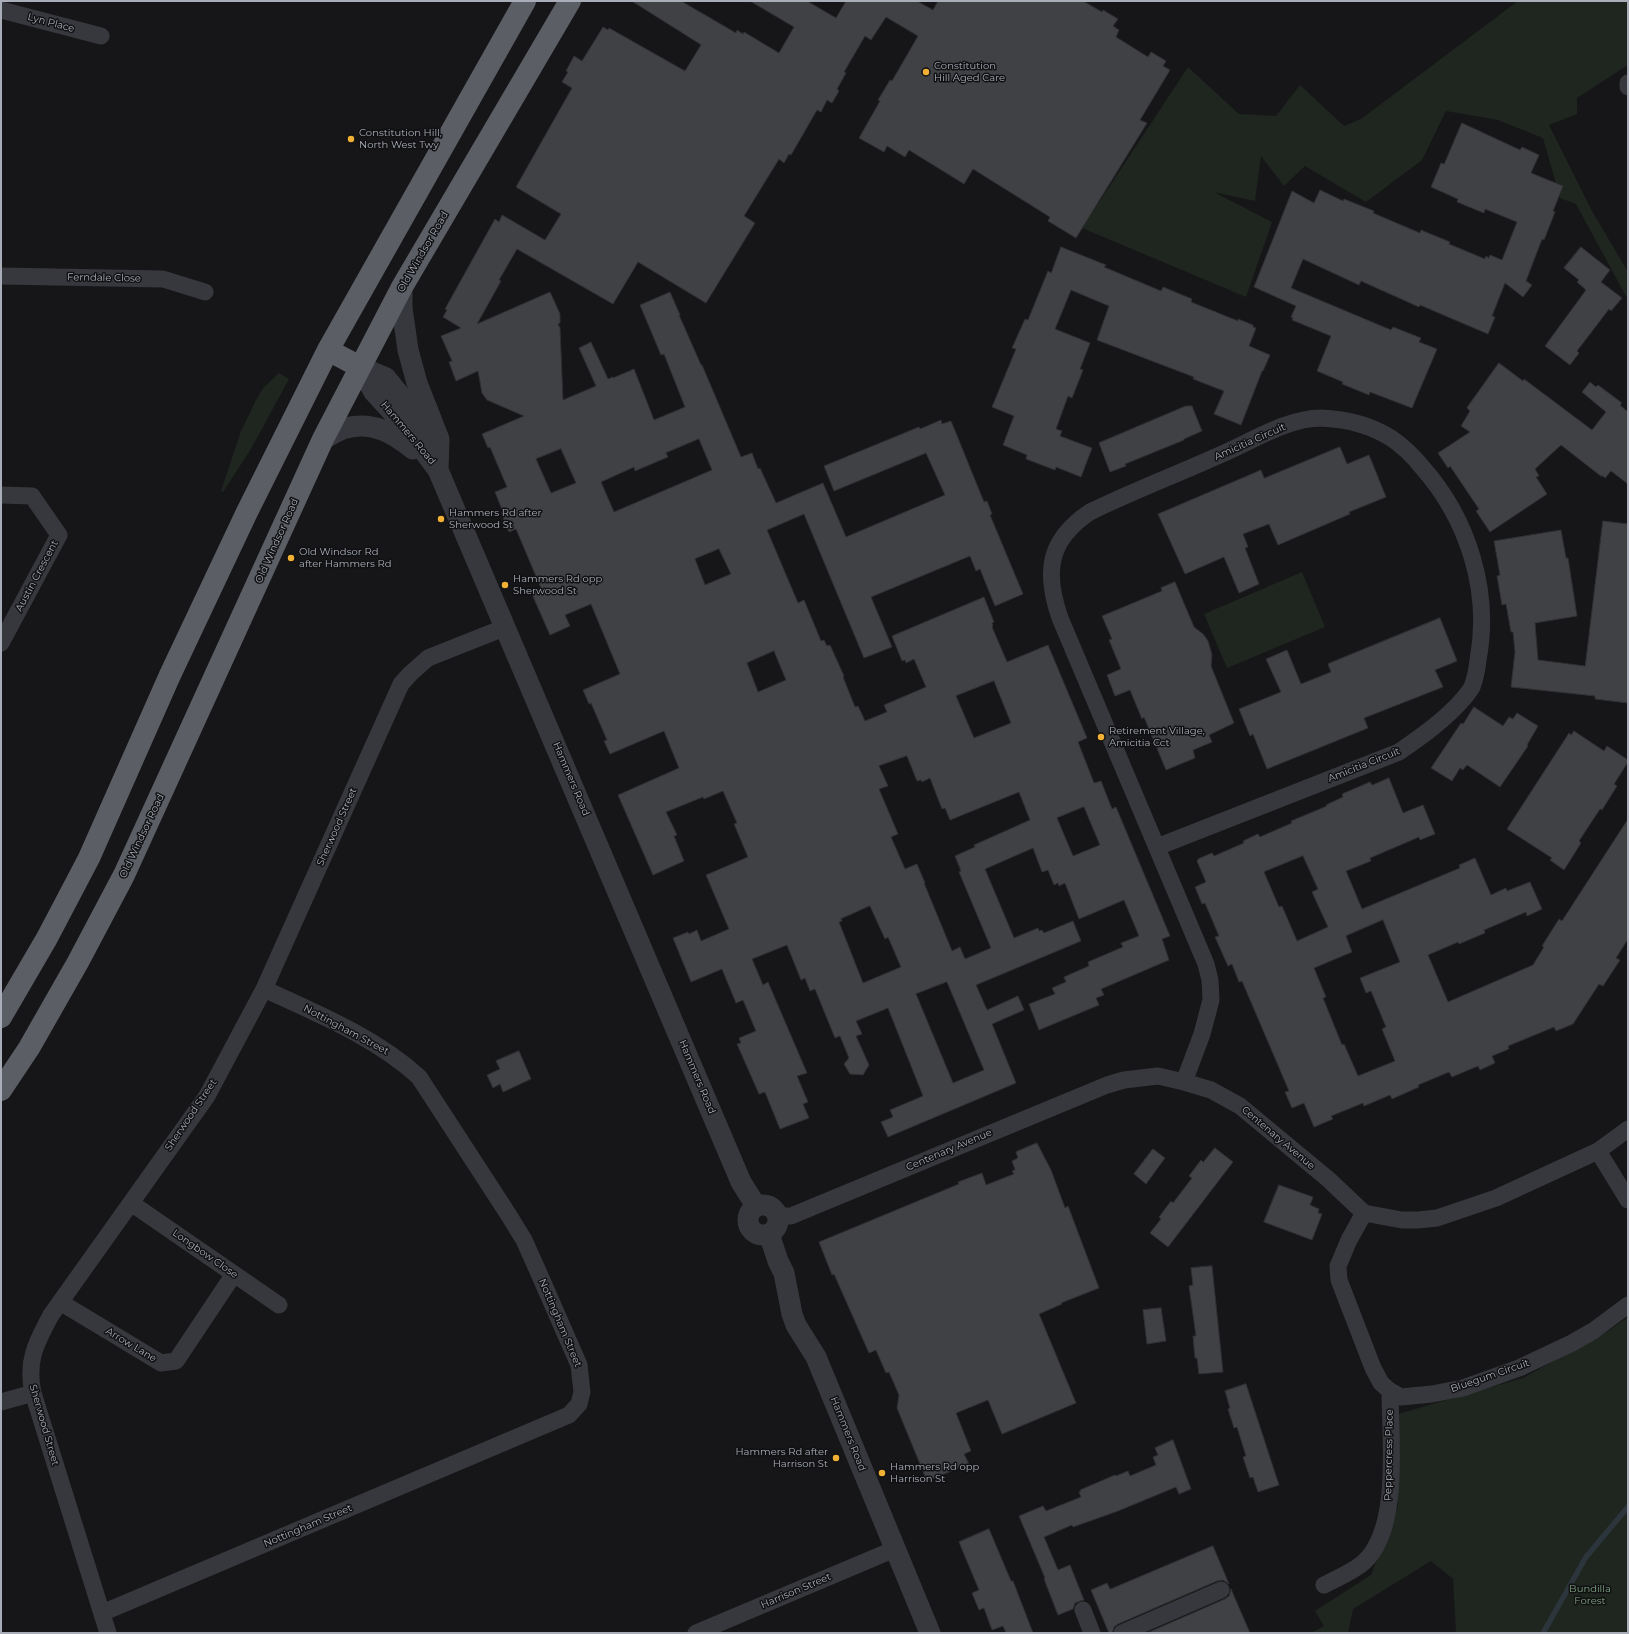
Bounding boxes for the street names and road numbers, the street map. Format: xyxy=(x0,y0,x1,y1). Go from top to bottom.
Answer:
street label: Lyn Place xyxy=(26,11,76,35)
street label: Old Windsor Road xyxy=(395,209,451,295)
street label: Ferndale Close xyxy=(67,271,141,285)
street label: Hammers Road xyxy=(378,399,438,467)
street label: Amicitia Circuit xyxy=(1213,421,1287,463)
street label: Old Windsor Road xyxy=(253,497,301,585)
street label: Austin Crescent xyxy=(13,538,61,614)
street label: Hammers Road xyxy=(550,740,592,818)
street label: Amicitia Circuit xyxy=(1326,745,1402,785)
street label: Sherwood Street xyxy=(314,786,360,868)
street label: Old Windsor Road xyxy=(117,792,167,880)
street label: Nottingham Street xyxy=(301,1002,391,1058)
street label: Hammers Road xyxy=(676,1038,718,1116)
street label: Sherwood Street xyxy=(163,1077,219,1153)
street label: Centenary Avenue xyxy=(1239,1104,1317,1172)
street label: Centenary Avenue xyxy=(904,1127,994,1173)
street label: Longbow Close xyxy=(170,1227,240,1281)
street label: Nottingham Street xyxy=(536,1277,584,1369)
street label: Arrow Lane xyxy=(103,1325,159,1365)
street label: Bluegum Circuit xyxy=(1449,1357,1531,1395)
street label: Sherwood Street xyxy=(27,1383,61,1467)
street label: Hammers Road xyxy=(828,1395,868,1473)
street label: Peppercress Place xyxy=(1382,1409,1396,1501)
street label: Nottingham Street xyxy=(262,1502,354,1550)
street label: Harrison Street xyxy=(759,1571,833,1611)

